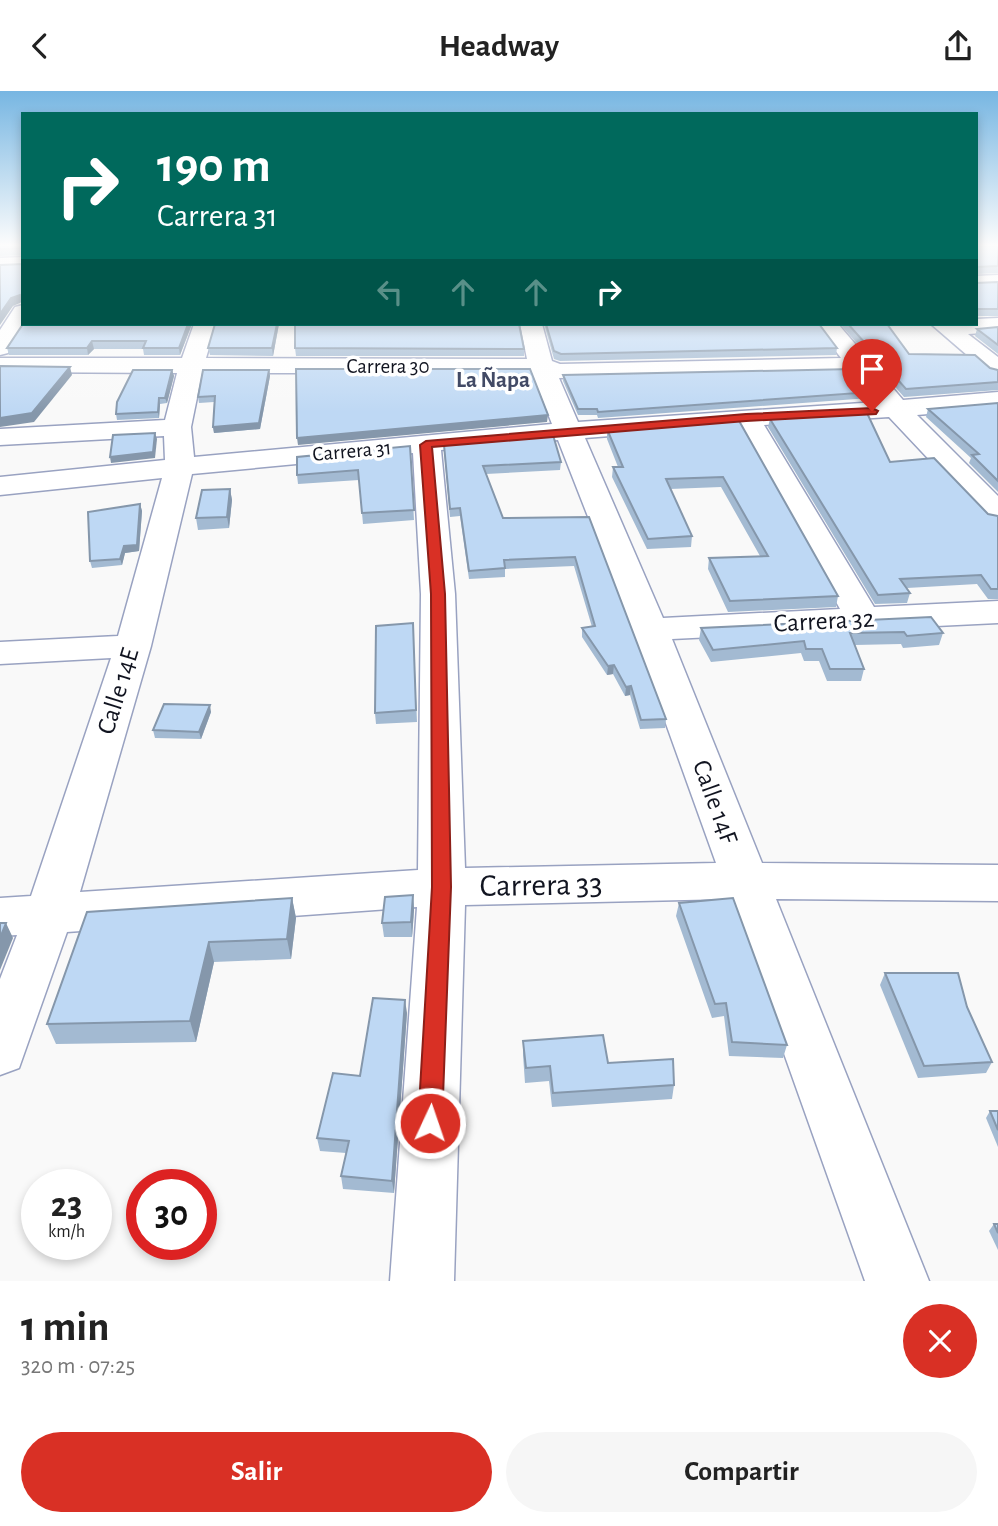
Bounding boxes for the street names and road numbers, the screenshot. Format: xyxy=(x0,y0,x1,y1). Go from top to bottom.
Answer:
street label: Carrera 30 xyxy=(346,356,430,377)
street label: Carrera 31 xyxy=(312,437,392,465)
street label: Carrera 32 xyxy=(773,605,875,637)
street label: Calle 14E xyxy=(93,645,143,737)
street label: Calle 14F xyxy=(688,756,742,848)
street label: Carrera 33 xyxy=(479,868,603,902)

